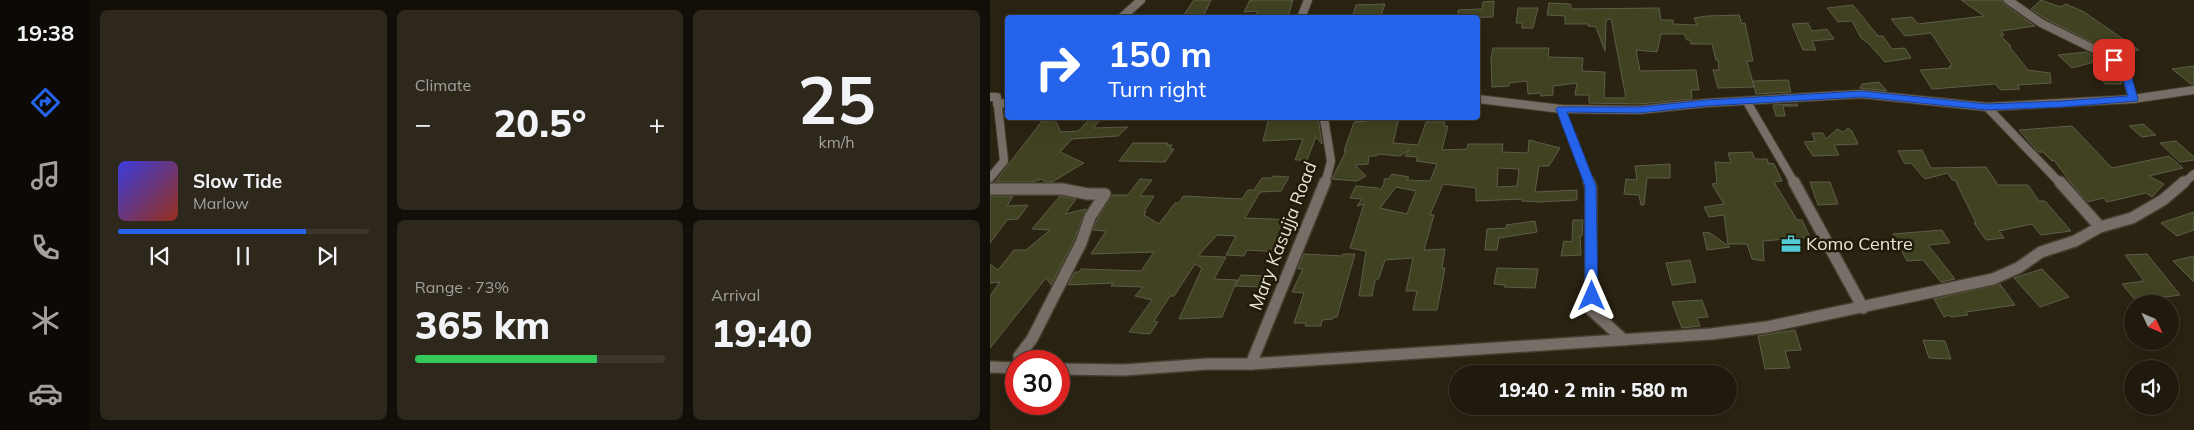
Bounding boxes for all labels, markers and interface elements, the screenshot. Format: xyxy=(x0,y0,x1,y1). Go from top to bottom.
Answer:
text: 19:38 xyxy=(16,19,74,47)
text: 150 m xyxy=(1108,32,1212,76)
icon: right xyxy=(1025,35,1090,100)
pin xyxy=(2093,39,2135,81)
icon: arrive xyxy=(2100,46,2128,74)
text: 25 xyxy=(798,59,876,140)
text: Climate xyxy=(415,75,471,95)
text: Turn right xyxy=(1108,75,1206,103)
icon: directions xyxy=(28,85,63,120)
text: 20.5° xyxy=(494,99,586,147)
text: − xyxy=(415,106,431,141)
text: + xyxy=(649,106,665,141)
text: km/h xyxy=(819,132,855,152)
icon: music xyxy=(28,158,63,193)
street label: Mary Kasujja Road xyxy=(1244,158,1321,313)
text: Slow Tide xyxy=(193,169,282,193)
text: Marlow xyxy=(193,193,249,213)
icon: phone xyxy=(28,230,63,265)
place label: Komo Centre xyxy=(1806,232,1913,255)
office icon: Komo Centre xyxy=(1780,233,1802,255)
icon: previous xyxy=(146,242,174,270)
icon: pause xyxy=(229,242,257,270)
icon: next xyxy=(313,242,341,270)
position arrow xyxy=(1565,269,1617,321)
text: Range · 73% xyxy=(415,277,509,297)
text: Arrival xyxy=(711,285,760,305)
north arrow xyxy=(2124,295,2179,350)
map controls xyxy=(2124,295,2179,415)
text: 365 km xyxy=(415,301,550,349)
icon: climate xyxy=(28,303,63,338)
text: 19:40 xyxy=(711,309,812,357)
speed limit sign: 30 xyxy=(1005,350,1070,415)
button: sound xyxy=(2124,360,2179,415)
icon: car xyxy=(28,376,63,411)
text: 19:40 · 2 min · 580 m xyxy=(1498,378,1688,402)

